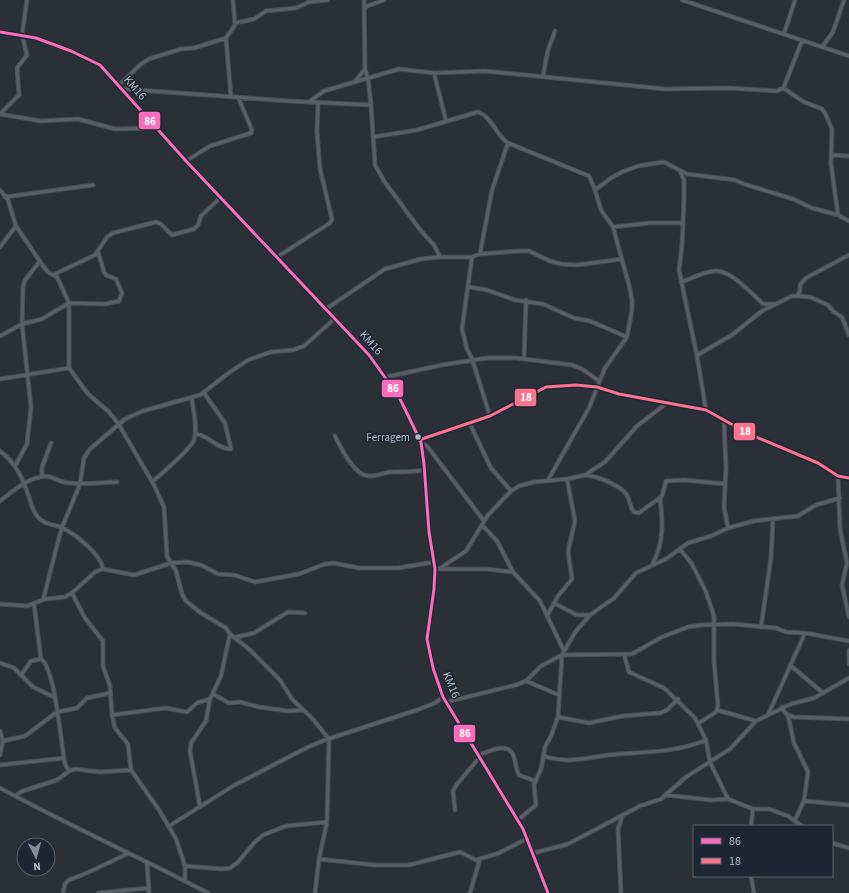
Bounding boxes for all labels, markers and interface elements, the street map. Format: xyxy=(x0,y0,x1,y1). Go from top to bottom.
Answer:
street label: KM16 xyxy=(120,72,150,104)
line badge: 86 xyxy=(138,111,161,130)
text: 86 xyxy=(144,114,156,129)
street label: KM16 xyxy=(355,327,387,359)
line badge: 86 xyxy=(381,379,404,398)
text: 86 xyxy=(387,381,399,396)
line badge: 18 xyxy=(514,388,537,407)
text: 18 xyxy=(520,390,532,405)
line badge: 18 xyxy=(733,422,756,441)
text: 18 xyxy=(739,424,751,439)
place label: Ferragem xyxy=(366,430,410,445)
marker: Ferragem xyxy=(413,432,423,442)
street label: KM16 xyxy=(438,669,464,701)
line badge: 86 xyxy=(453,724,476,743)
text: 86 xyxy=(459,726,471,741)
legend xyxy=(693,825,833,877)
text: 86 xyxy=(729,833,741,850)
north arrow xyxy=(16,837,56,877)
text: 18 xyxy=(729,853,741,870)
text: N xyxy=(33,859,41,874)

